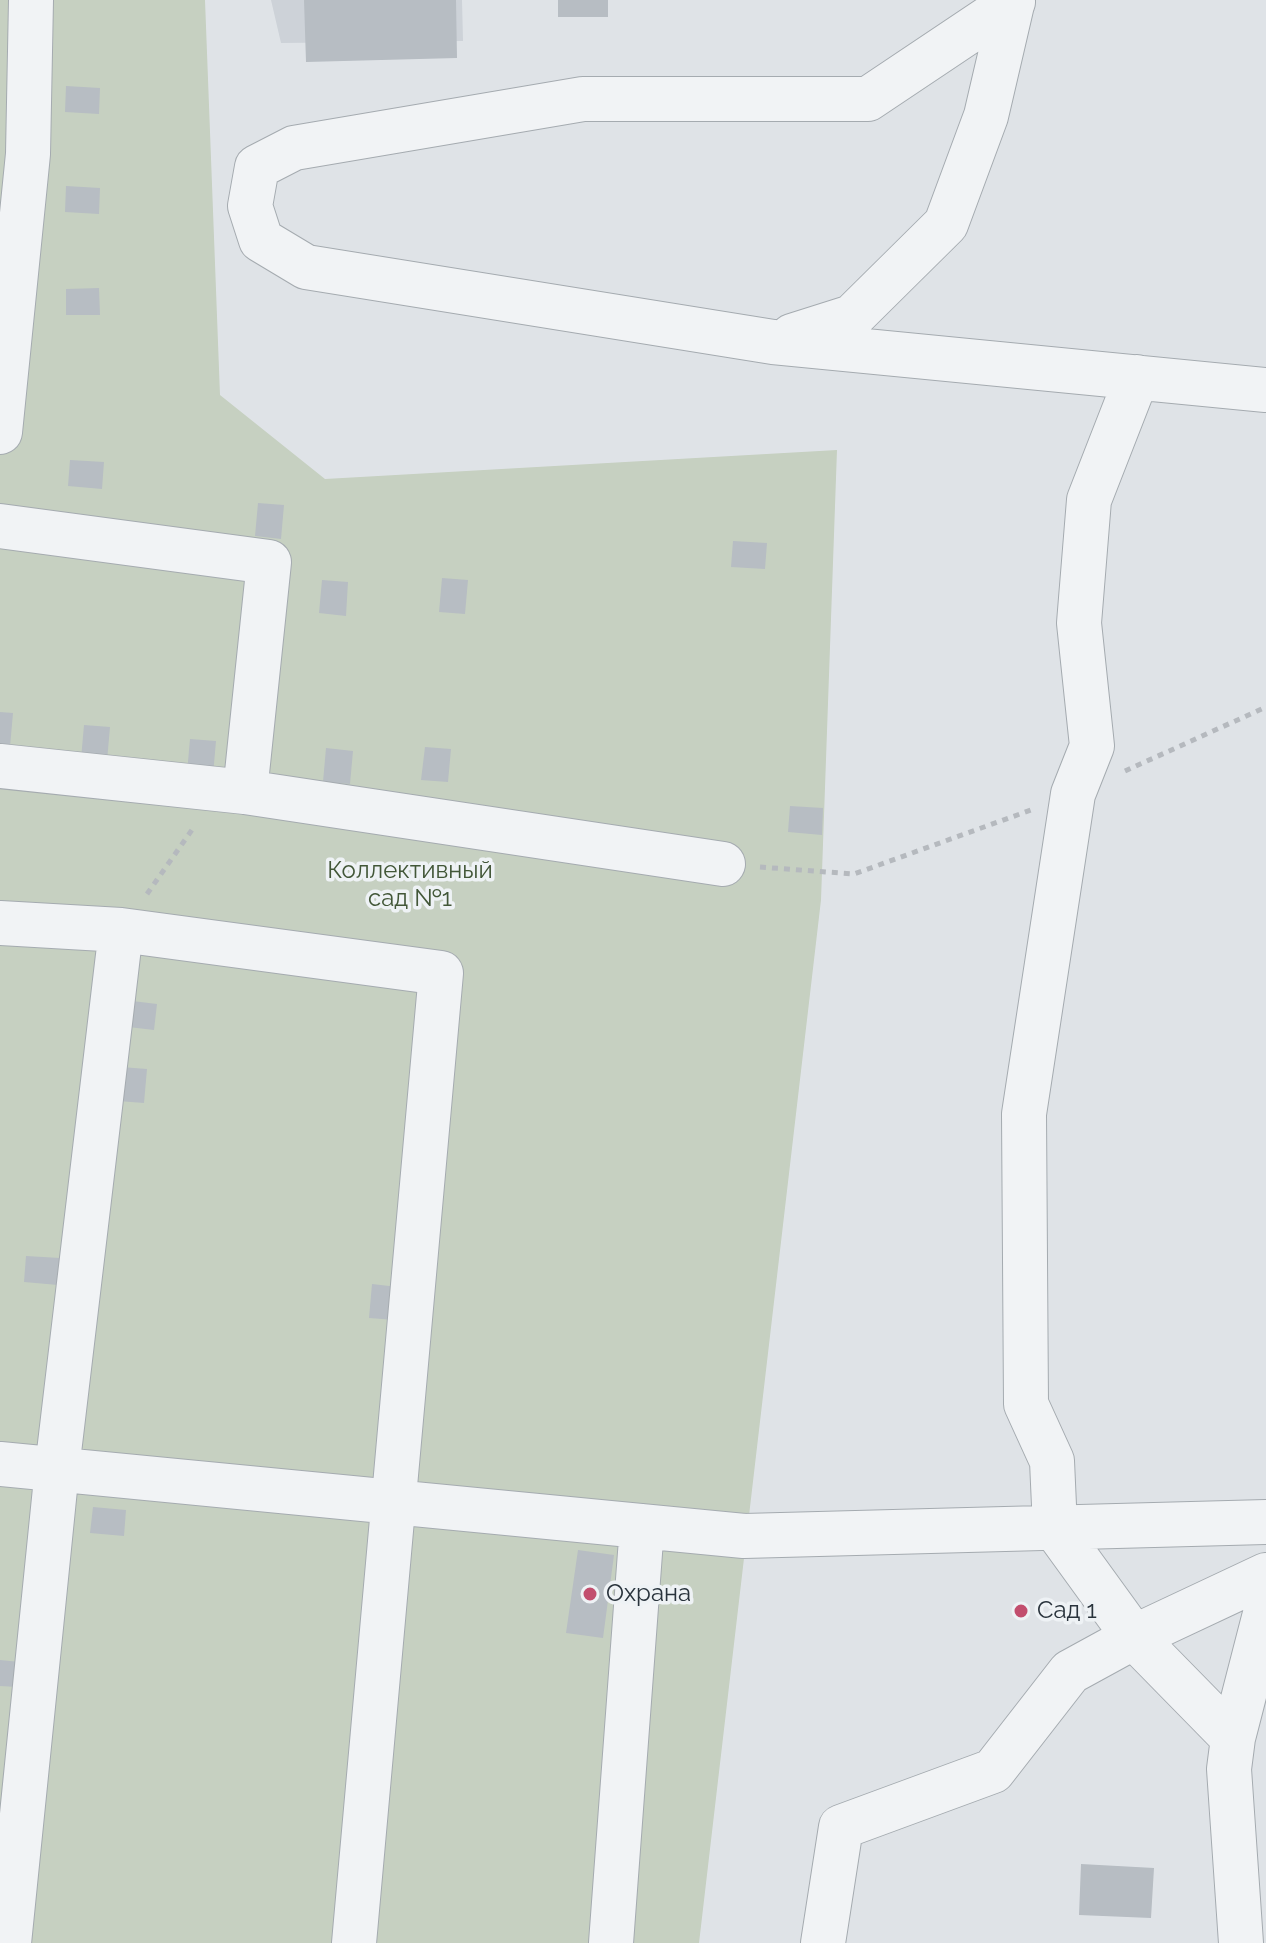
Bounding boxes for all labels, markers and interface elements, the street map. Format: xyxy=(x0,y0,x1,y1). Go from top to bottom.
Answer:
park label: Коллективный сад №1 xyxy=(327,857,493,913)
place label: Охрана xyxy=(606,1580,691,1608)
marker: Охрана xyxy=(581,1585,599,1603)
place label: Сад 1 xyxy=(1037,1597,1097,1625)
marker: Сад 1 xyxy=(1012,1602,1030,1620)

